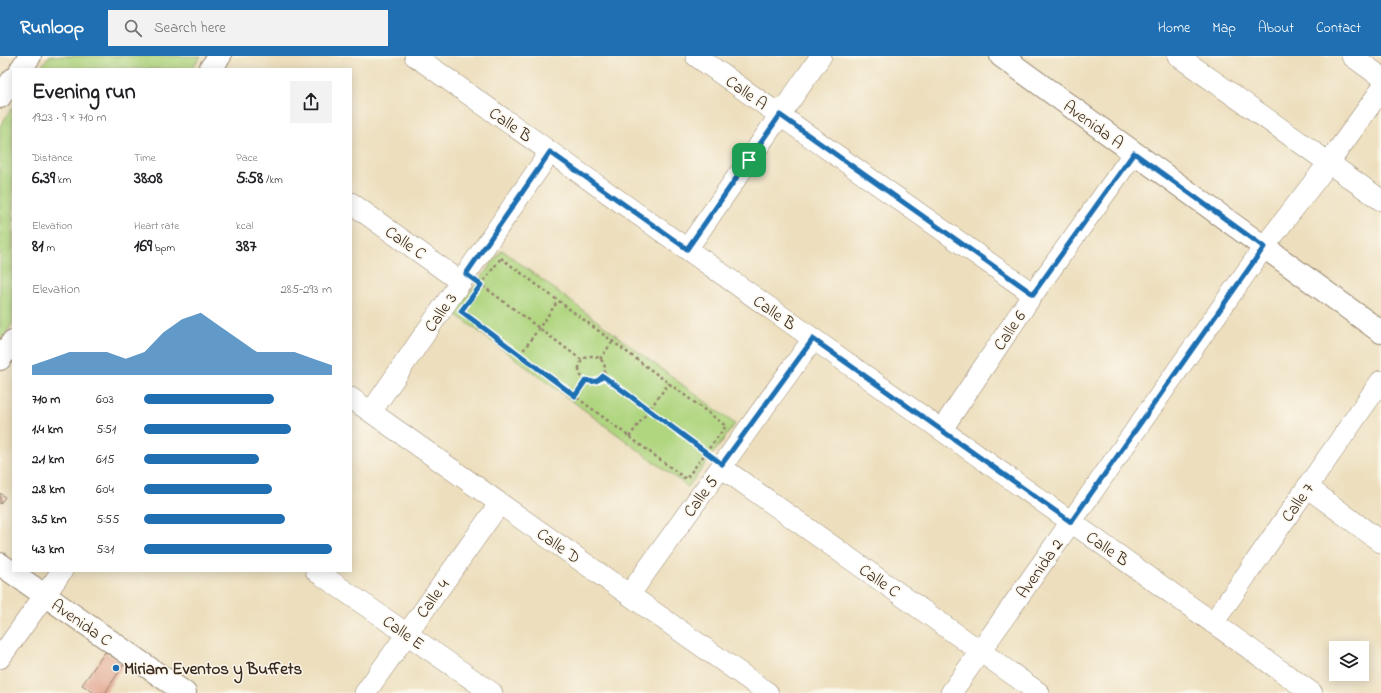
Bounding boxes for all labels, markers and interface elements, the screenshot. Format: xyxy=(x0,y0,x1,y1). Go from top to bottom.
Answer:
search box xyxy=(108,10,388,46)
text: Runloop xyxy=(20,15,84,42)
icon: search xyxy=(122,17,144,39)
text: Search here xyxy=(154,17,226,39)
text: Home xyxy=(1158,18,1190,39)
text: Map xyxy=(1212,18,1236,39)
text: About xyxy=(1258,18,1294,39)
text: Contact xyxy=(1316,18,1361,39)
street label: Calle A xyxy=(720,70,772,117)
text: Evening run xyxy=(32,77,136,109)
button: share xyxy=(290,81,332,123)
street label: Avenida A xyxy=(1057,95,1129,156)
street label: Calle B xyxy=(483,101,537,149)
text: 19:23 · 9 × 710 m xyxy=(32,108,107,127)
pin xyxy=(732,143,766,177)
icon: arrive xyxy=(738,149,760,171)
text: Distance xyxy=(32,150,73,166)
text: Time xyxy=(134,150,156,166)
text: Pace xyxy=(236,150,257,166)
text: 6.39 xyxy=(32,166,55,191)
text: 38:08 xyxy=(134,166,163,191)
text: 5:58 xyxy=(236,166,263,191)
text: km xyxy=(55,172,71,188)
text: /km xyxy=(263,172,283,188)
text: Elevation xyxy=(32,218,72,234)
text: Heart rate xyxy=(134,218,179,234)
text: kcal xyxy=(236,218,254,234)
street label: Calle C xyxy=(379,220,431,266)
text: 81 xyxy=(32,234,44,259)
text: 169 xyxy=(134,234,152,259)
text: 387 xyxy=(236,234,256,259)
text: m xyxy=(44,240,55,256)
text: bpm xyxy=(152,240,175,256)
text: Elevation xyxy=(32,280,80,299)
text: 285–293 m xyxy=(280,280,332,299)
street label: Calle 3 xyxy=(419,288,464,338)
street label: Calle B xyxy=(747,289,801,337)
street label: Calle 6 xyxy=(988,305,1033,356)
text: 710 m xyxy=(32,390,60,409)
text: 6:03 xyxy=(96,390,114,409)
text: 1.4 km xyxy=(32,420,63,439)
text: 5:51 xyxy=(96,420,116,439)
text: 2.1 km xyxy=(32,450,64,469)
text: 6:15 xyxy=(96,450,114,469)
street label: Calle 5 xyxy=(678,471,725,523)
street label: Calle 7 xyxy=(1276,478,1321,528)
text: 2.8 km xyxy=(32,480,65,499)
text: 6:04 xyxy=(96,480,114,499)
text: 3.5 km xyxy=(32,510,67,529)
text: 5:55 xyxy=(96,510,119,529)
street label: Calle D xyxy=(531,522,585,570)
street label: Calle B xyxy=(1080,525,1134,573)
street label: Avenida 2 xyxy=(1010,534,1070,604)
text: 4.3 km xyxy=(32,540,64,559)
text: 5:31 xyxy=(96,540,114,559)
street label: Calle C xyxy=(853,558,905,604)
street label: Calle 4 xyxy=(410,574,456,624)
street label: Avenida C xyxy=(46,593,117,653)
street label: Calle E xyxy=(377,610,429,657)
map controls xyxy=(1329,641,1369,681)
button: layers xyxy=(1329,641,1369,681)
place label: Miriam Eventos y Buffets xyxy=(124,657,303,684)
marker: Miriam Eventos y Buffets xyxy=(111,663,121,673)

